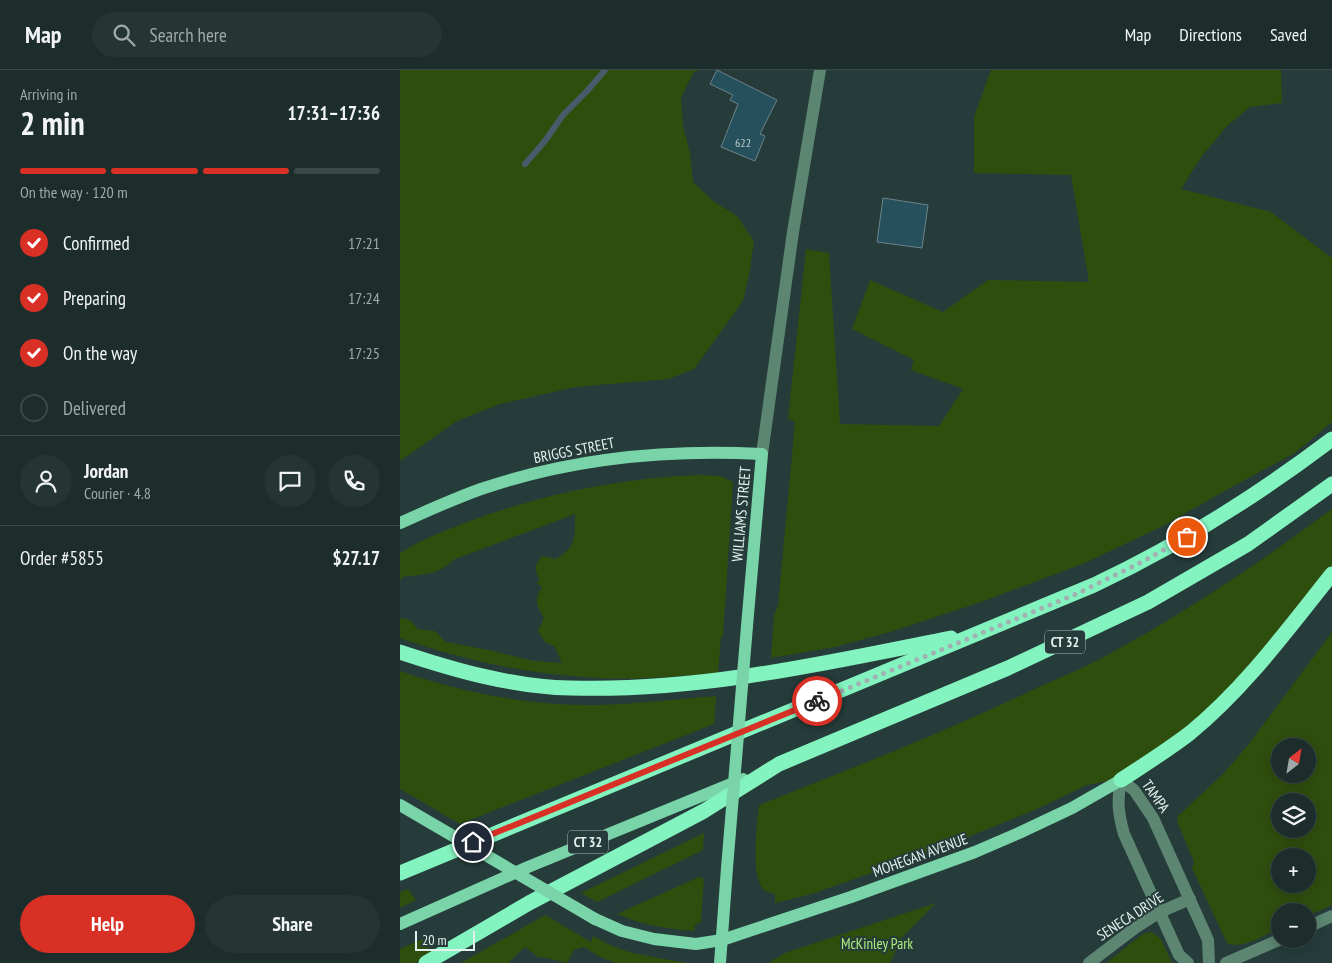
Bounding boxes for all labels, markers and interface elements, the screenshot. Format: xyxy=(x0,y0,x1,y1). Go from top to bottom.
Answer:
search box xyxy=(92,12,442,57)
text: Map xyxy=(25,19,62,50)
icon: search xyxy=(110,21,138,49)
text: Search here xyxy=(150,23,227,47)
text: Map xyxy=(1125,23,1151,46)
text: Directions xyxy=(1179,23,1242,46)
text: Saved xyxy=(1270,23,1307,46)
text: Arriving in xyxy=(20,84,77,104)
text: 17:31–17:36 xyxy=(287,101,380,125)
text: 2 min xyxy=(20,102,85,144)
house number: 622 xyxy=(735,135,751,150)
text: On the way · 120 m xyxy=(20,182,128,202)
icon: check xyxy=(20,229,48,257)
text: Confirmed xyxy=(63,231,130,255)
text: 17:21 xyxy=(348,233,380,253)
icon: check xyxy=(20,284,48,312)
text: Preparing xyxy=(63,286,126,310)
text: 17:24 xyxy=(348,288,380,308)
icon: check xyxy=(20,339,48,367)
text: On the way xyxy=(63,341,137,365)
text: 17:25 xyxy=(348,343,380,363)
text: Delivered xyxy=(63,396,126,420)
street label: BRIGGS STREET xyxy=(532,433,616,467)
button: person xyxy=(20,455,72,507)
button: chat xyxy=(264,455,316,507)
button: phone xyxy=(328,455,380,507)
text: Jordan xyxy=(84,459,128,483)
street label: WILLIAMS STREET xyxy=(727,465,755,562)
text: Courier · 4.8 xyxy=(84,483,151,503)
pin xyxy=(1166,516,1208,558)
icon: bag xyxy=(1173,523,1201,551)
text: Order #5855 xyxy=(20,546,104,570)
text: $27.17 xyxy=(332,546,380,570)
road number: CT 32 xyxy=(1045,630,1085,654)
courier xyxy=(792,676,842,726)
icon: bike xyxy=(803,687,831,715)
north arrow xyxy=(1271,738,1316,782)
map controls xyxy=(1271,738,1316,948)
street label: TAMPA xyxy=(1138,776,1175,817)
button: layers xyxy=(1271,793,1316,838)
pin xyxy=(452,821,494,863)
icon: home xyxy=(459,828,487,856)
street label: MOHEGAN AVENUE xyxy=(870,829,970,881)
road number: CT 32 xyxy=(568,830,608,854)
button: + xyxy=(1271,848,1316,893)
street label: SENECA DRIVE xyxy=(1093,887,1167,945)
button: Help xyxy=(20,895,195,953)
button: Share xyxy=(205,895,380,953)
button: − xyxy=(1271,903,1316,948)
scale bar xyxy=(415,928,475,951)
text: 20 m xyxy=(422,931,447,949)
park label: McKinley Park xyxy=(841,934,913,953)

